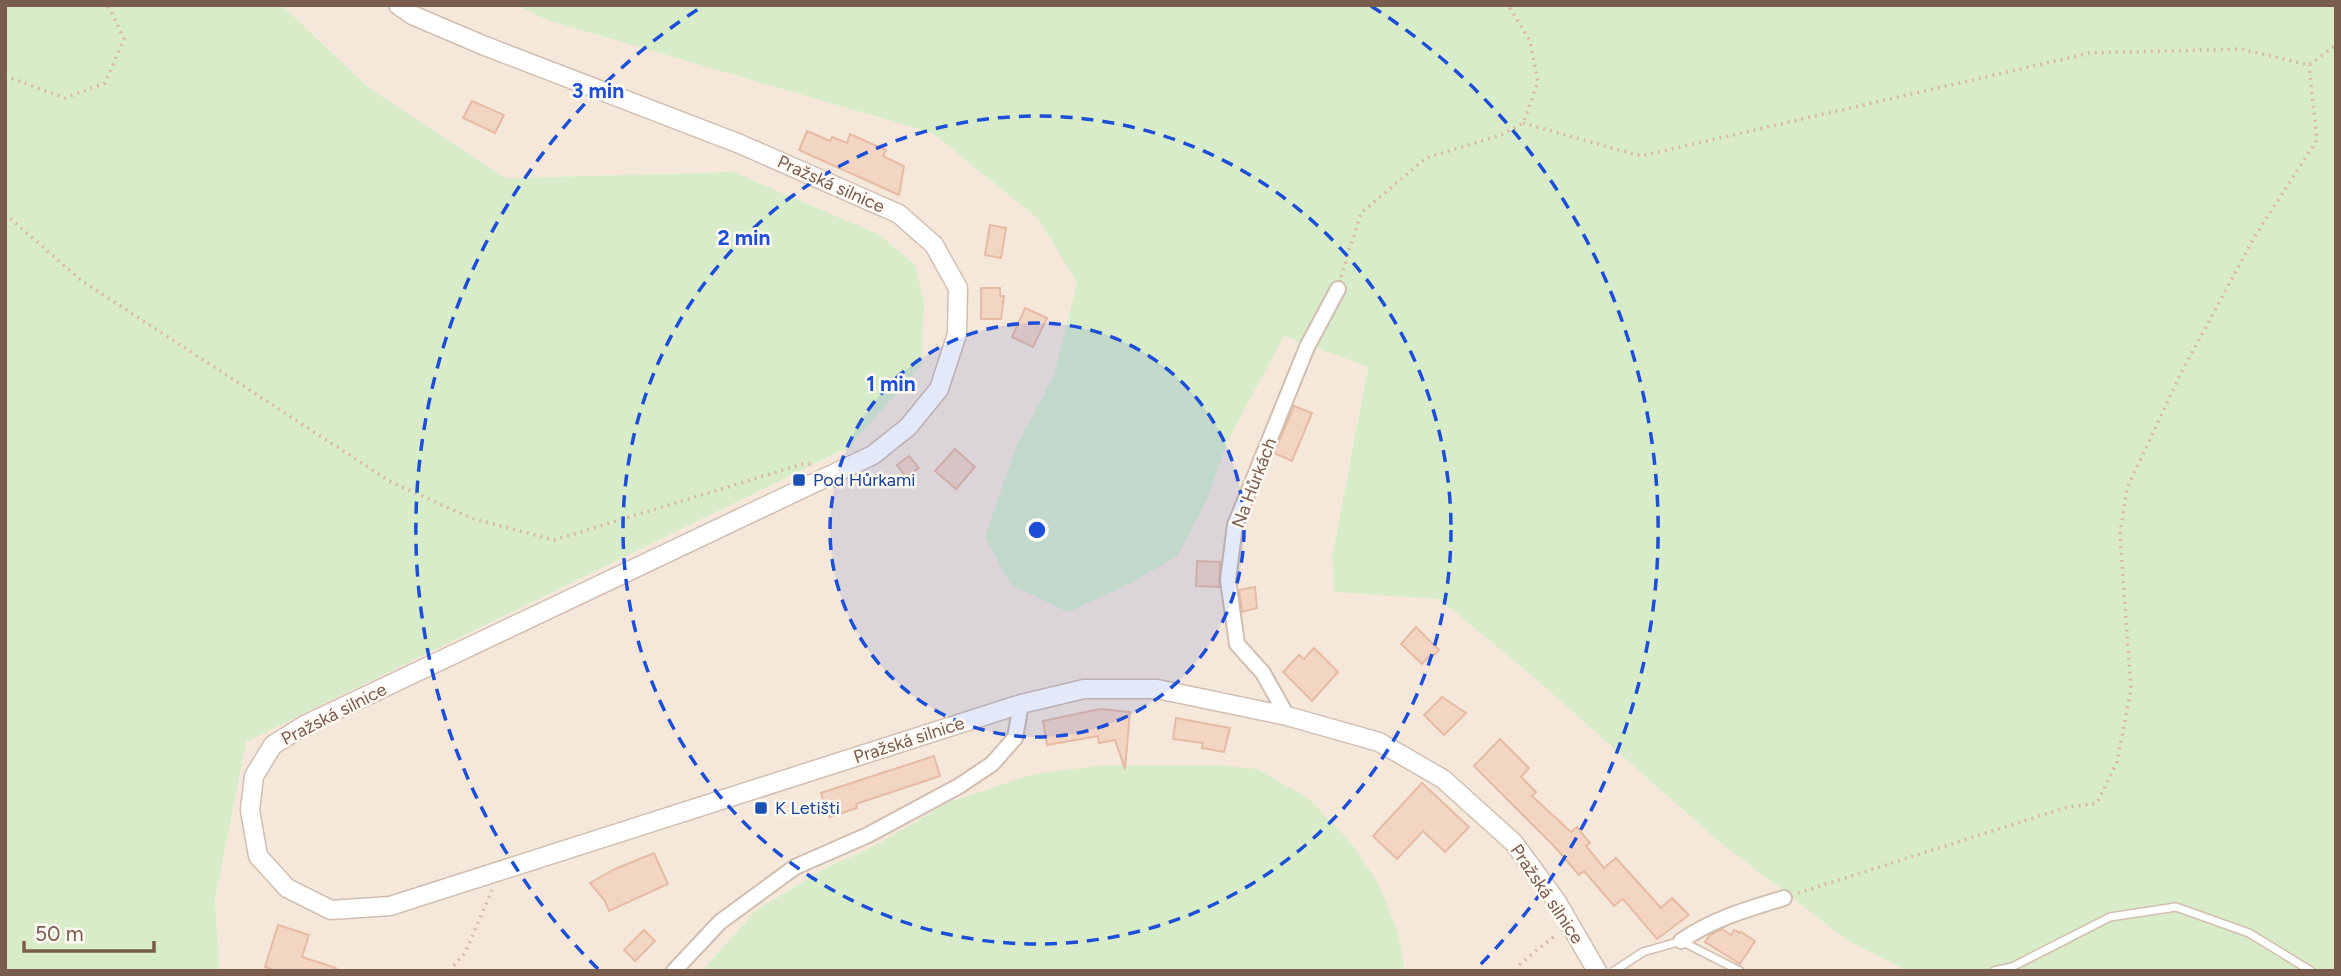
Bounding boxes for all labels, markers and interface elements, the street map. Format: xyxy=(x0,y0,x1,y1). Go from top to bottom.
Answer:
text: 3 min xyxy=(572,78,624,103)
street label: Pražská silnice xyxy=(774,151,888,218)
text: 2 min xyxy=(718,225,770,250)
text: 1 min xyxy=(866,371,916,396)
street label: Na Hůrkách xyxy=(1227,435,1281,531)
place label: Pod Hůrkami xyxy=(813,469,916,491)
marker: Pod Hůrkami xyxy=(791,472,807,488)
centre of rings xyxy=(1025,518,1049,542)
street label: Pražská silnice xyxy=(278,678,391,750)
street label: Pražská silnice xyxy=(851,712,967,768)
place label: K Letišti xyxy=(775,797,840,819)
marker: K Letišti xyxy=(753,800,769,816)
street label: Pražská silnice xyxy=(1506,840,1588,948)
scale bar xyxy=(24,909,154,953)
text: 50 m xyxy=(35,921,84,946)

